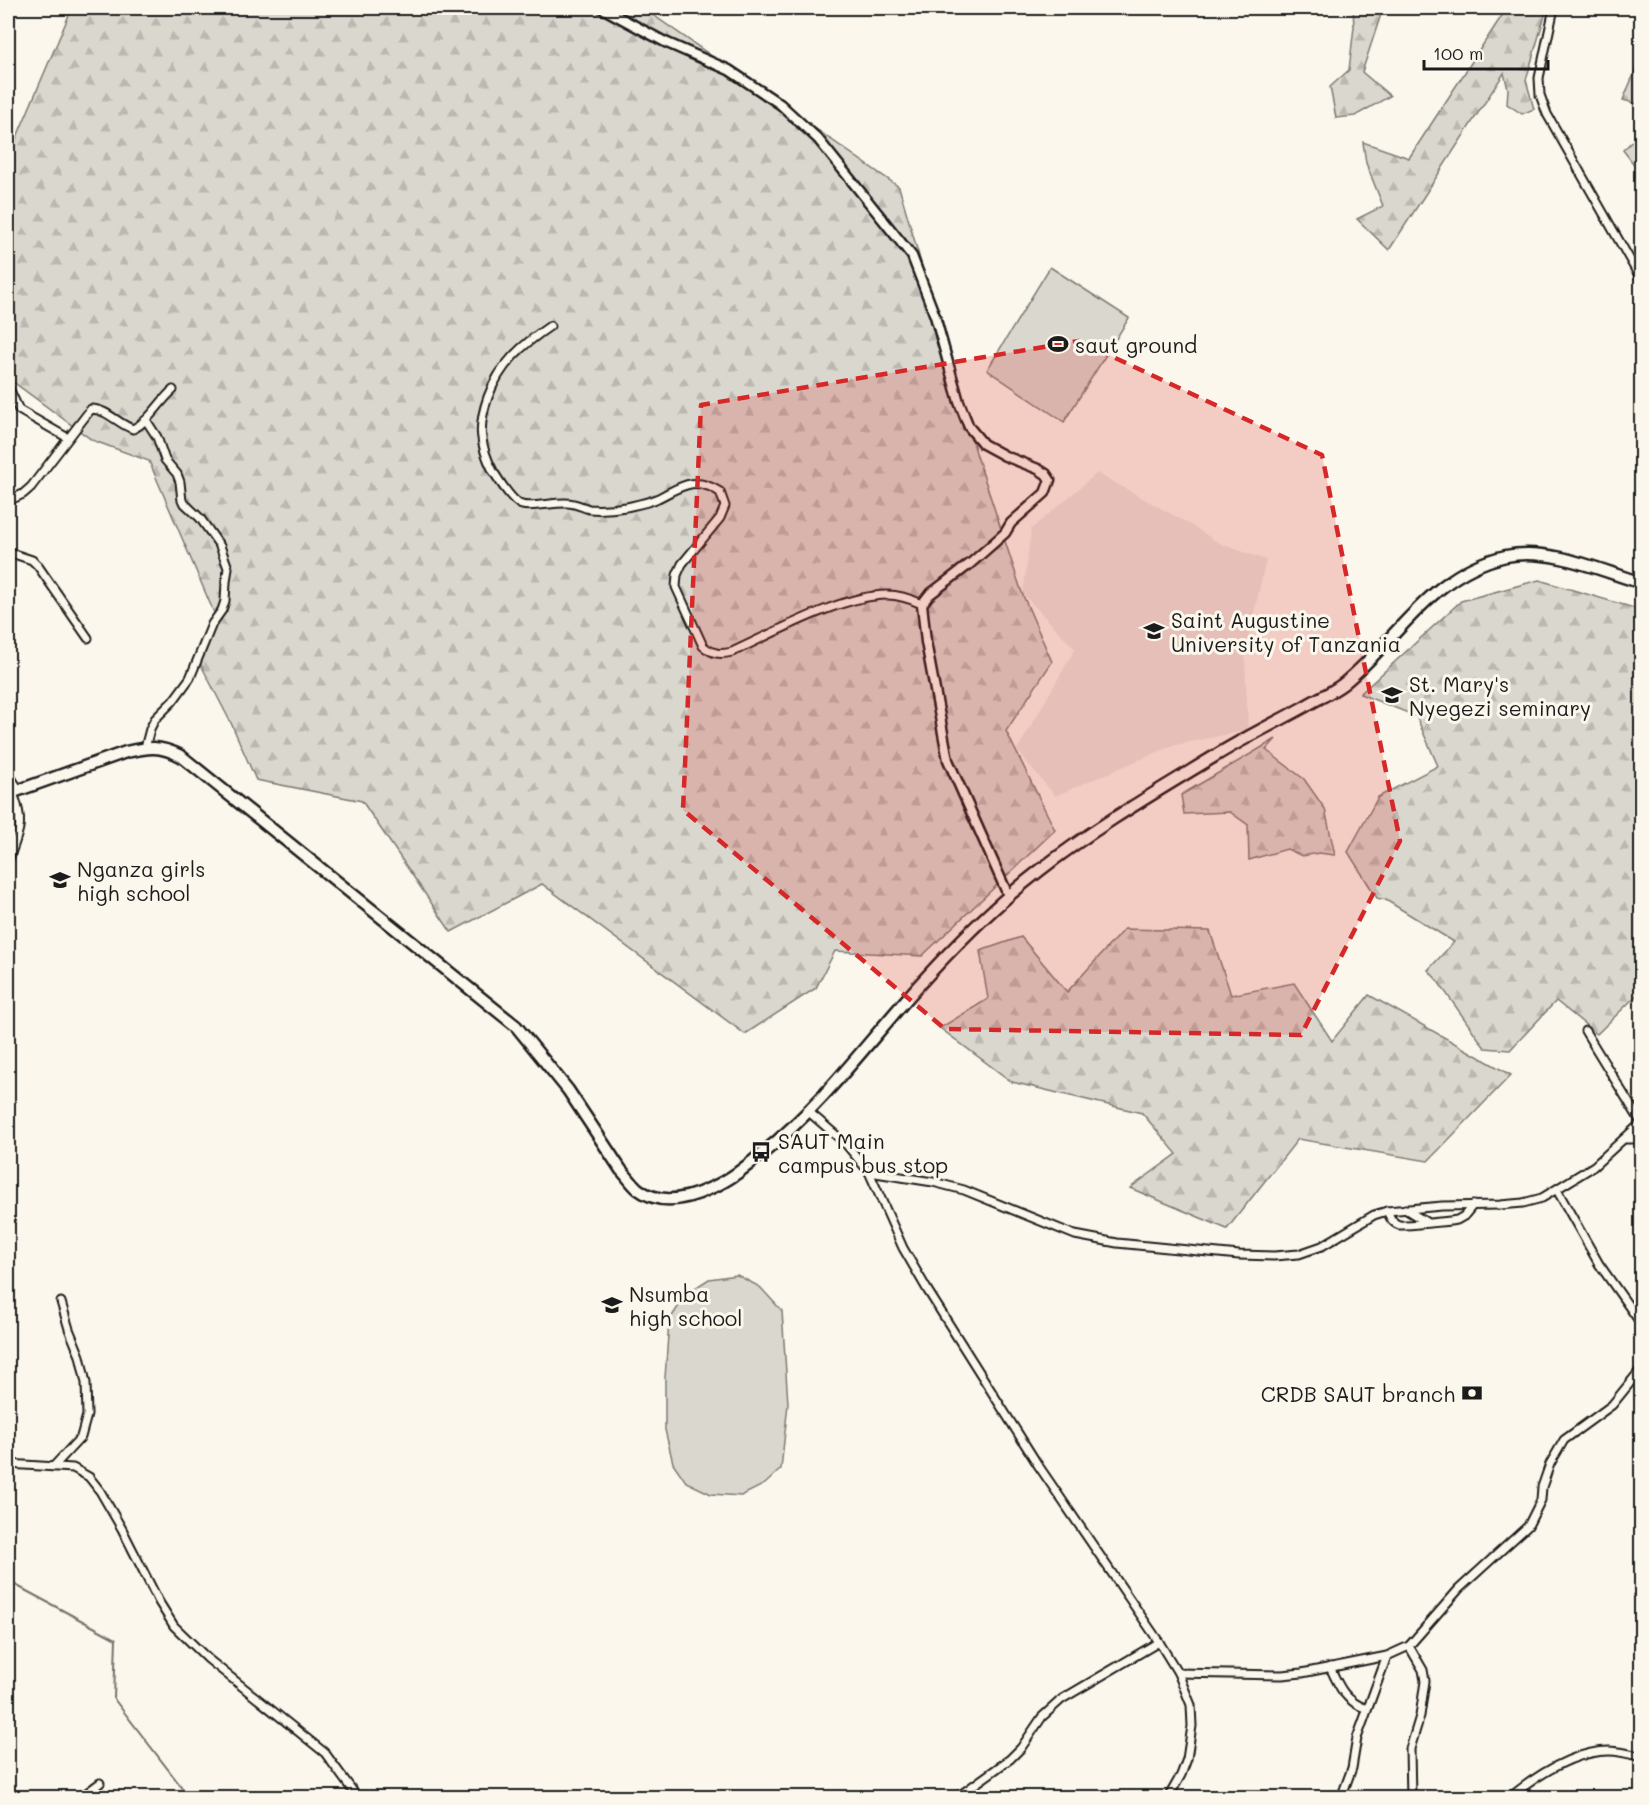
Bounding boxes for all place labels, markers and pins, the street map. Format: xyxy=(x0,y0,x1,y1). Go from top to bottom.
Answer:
place label: saut ground xyxy=(1075,331,1197,358)
sports icon: saut ground xyxy=(1046,332,1070,356)
place label: Saint Augustine University of Tanzania xyxy=(1171,606,1401,657)
school or university icon: Saint Augustine University of Tanzania xyxy=(1142,619,1166,643)
place label: St. Mary's Nyegezi seminary xyxy=(1409,670,1591,721)
school or university icon: St. Mary's Nyegezi seminary xyxy=(1380,683,1404,707)
place label: Nganza girls high school xyxy=(77,855,206,906)
school or university icon: Nganza girls high school xyxy=(48,868,72,892)
place label: SAUT Main campus bus stop xyxy=(778,1127,948,1178)
bus stop icon: SAUT Main campus bus stop xyxy=(749,1140,773,1164)
place label: Nsumba high school xyxy=(629,1280,743,1331)
school or university icon: Nsumba high school xyxy=(600,1293,624,1317)
place label: CRDB SAUT branch xyxy=(1261,1380,1455,1407)
bank icon: CRDB SAUT branch xyxy=(1460,1381,1484,1405)

